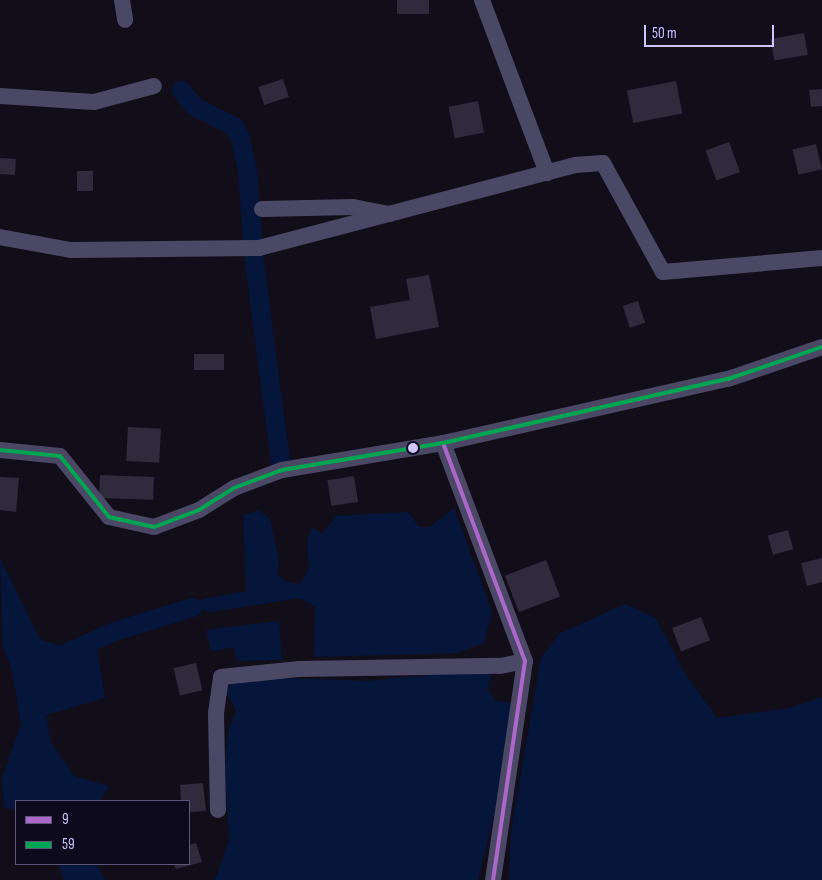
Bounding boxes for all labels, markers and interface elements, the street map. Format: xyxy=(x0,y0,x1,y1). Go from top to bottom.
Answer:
scale bar xyxy=(647,15,777,47)
text: 50 m xyxy=(652,24,677,43)
unlabelled marker xyxy=(408,443,418,453)
legend xyxy=(15,800,190,865)
text: 9 xyxy=(62,810,69,829)
text: 59 xyxy=(62,835,75,854)

